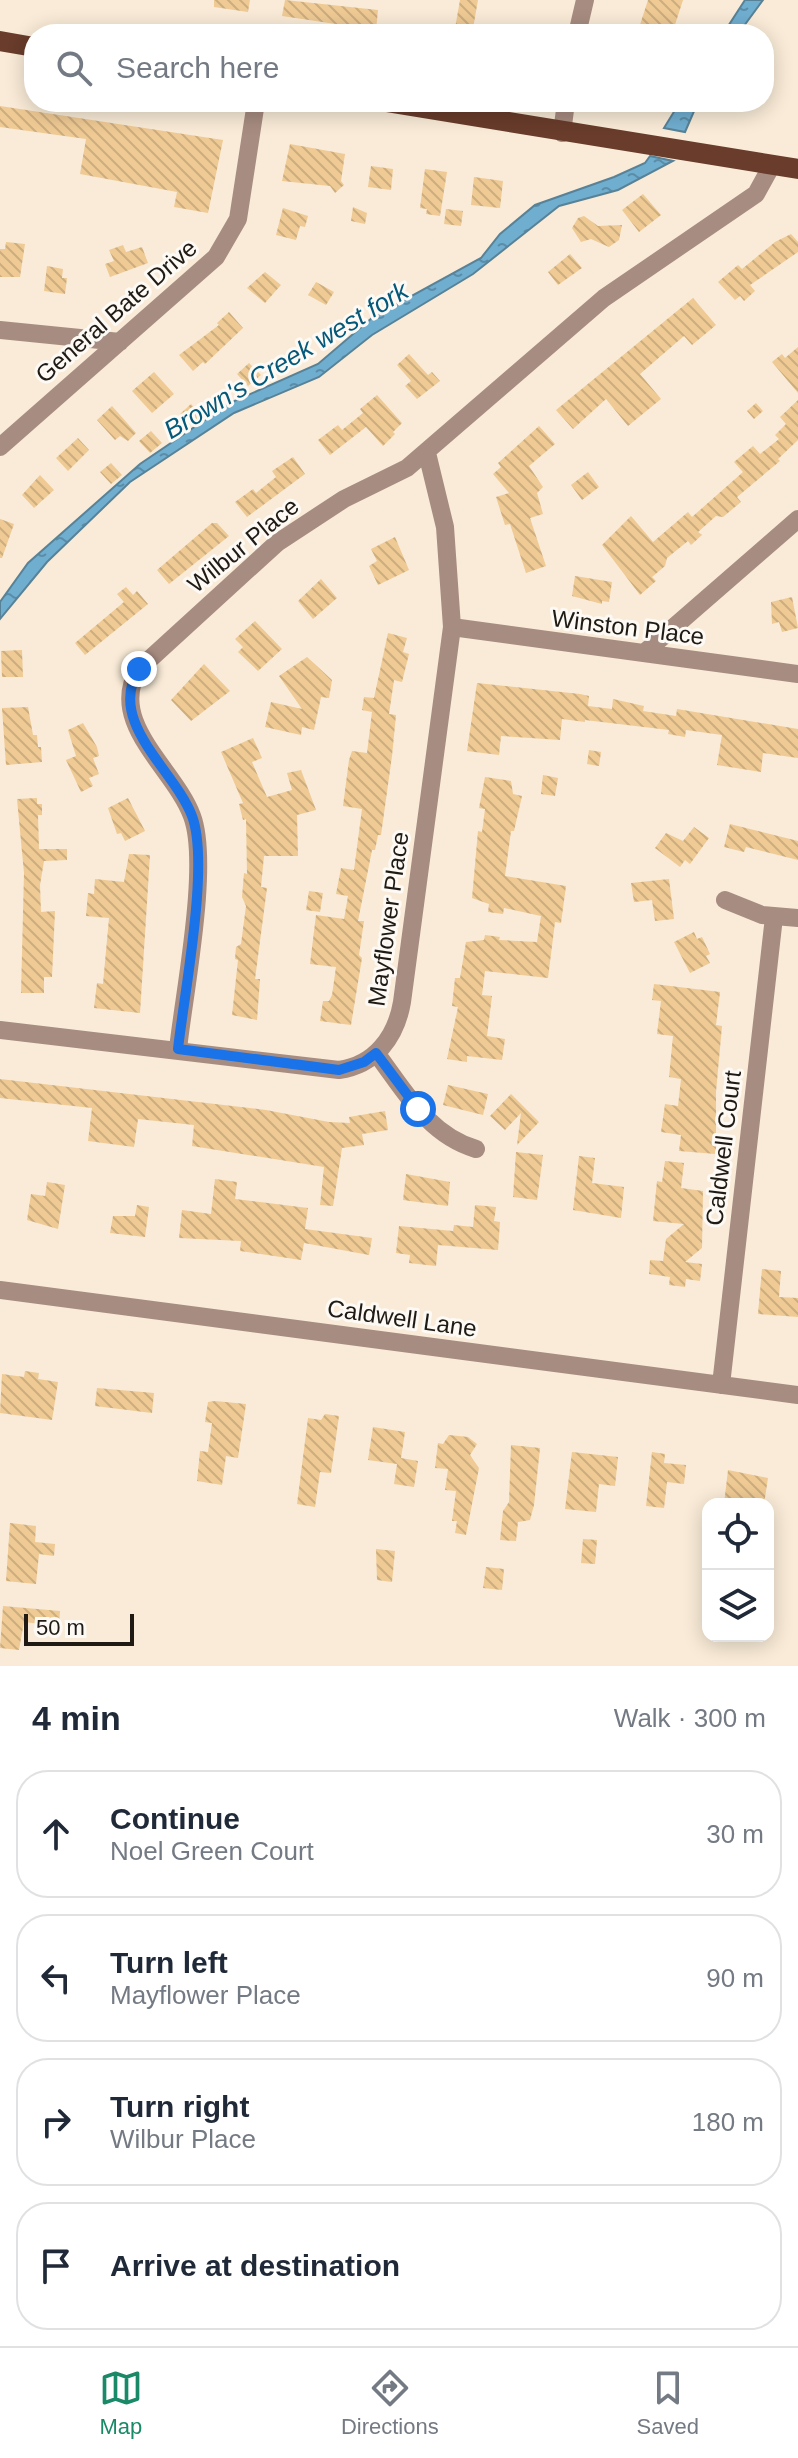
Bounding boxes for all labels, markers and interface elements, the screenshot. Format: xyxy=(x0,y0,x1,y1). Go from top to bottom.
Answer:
search box xyxy=(24,24,774,112)
icon: search xyxy=(52,46,96,90)
text: Search here xyxy=(116,51,279,84)
street label: General Bate Drive xyxy=(30,234,202,388)
water label: Brown's Creek west fork xyxy=(158,274,415,445)
street label: Wilbur Place xyxy=(182,492,304,598)
street label: Winston Place xyxy=(550,604,706,650)
route end xyxy=(121,651,157,687)
street label: Mayflower Place xyxy=(362,830,414,1008)
street label: Caldwell Court xyxy=(700,1069,746,1227)
route start xyxy=(400,1091,436,1127)
street label: Caldwell Lane xyxy=(325,1294,479,1342)
map controls xyxy=(702,1498,774,1642)
button: locate xyxy=(702,1498,774,1570)
button: layers xyxy=(702,1570,774,1642)
scale bar xyxy=(24,1610,134,1646)
text: 50 m xyxy=(36,1615,85,1640)
text: 4 min xyxy=(32,1699,121,1737)
text: Walk · 300 m xyxy=(614,1703,766,1733)
text: Continue xyxy=(110,1802,240,1835)
icon: ahead xyxy=(34,1812,78,1856)
text: 30 m xyxy=(706,1819,764,1849)
text: Noel Green Court xyxy=(110,1836,314,1866)
text: Turn left xyxy=(110,1946,228,1979)
icon: left xyxy=(34,1956,78,2000)
text: 90 m xyxy=(706,1963,764,1993)
text: Mayflower Place xyxy=(110,1980,301,2010)
text: Turn right xyxy=(110,2090,249,2123)
icon: right xyxy=(34,2100,78,2144)
text: 180 m xyxy=(692,2107,764,2137)
text: Wilbur Place xyxy=(110,2124,256,2154)
icon: arrive xyxy=(34,2244,78,2288)
text: Arrive at destination xyxy=(110,2249,400,2282)
tab: Map xyxy=(99,2366,143,2440)
tab: Directions xyxy=(341,2366,439,2440)
tab: Saved xyxy=(637,2366,699,2440)

